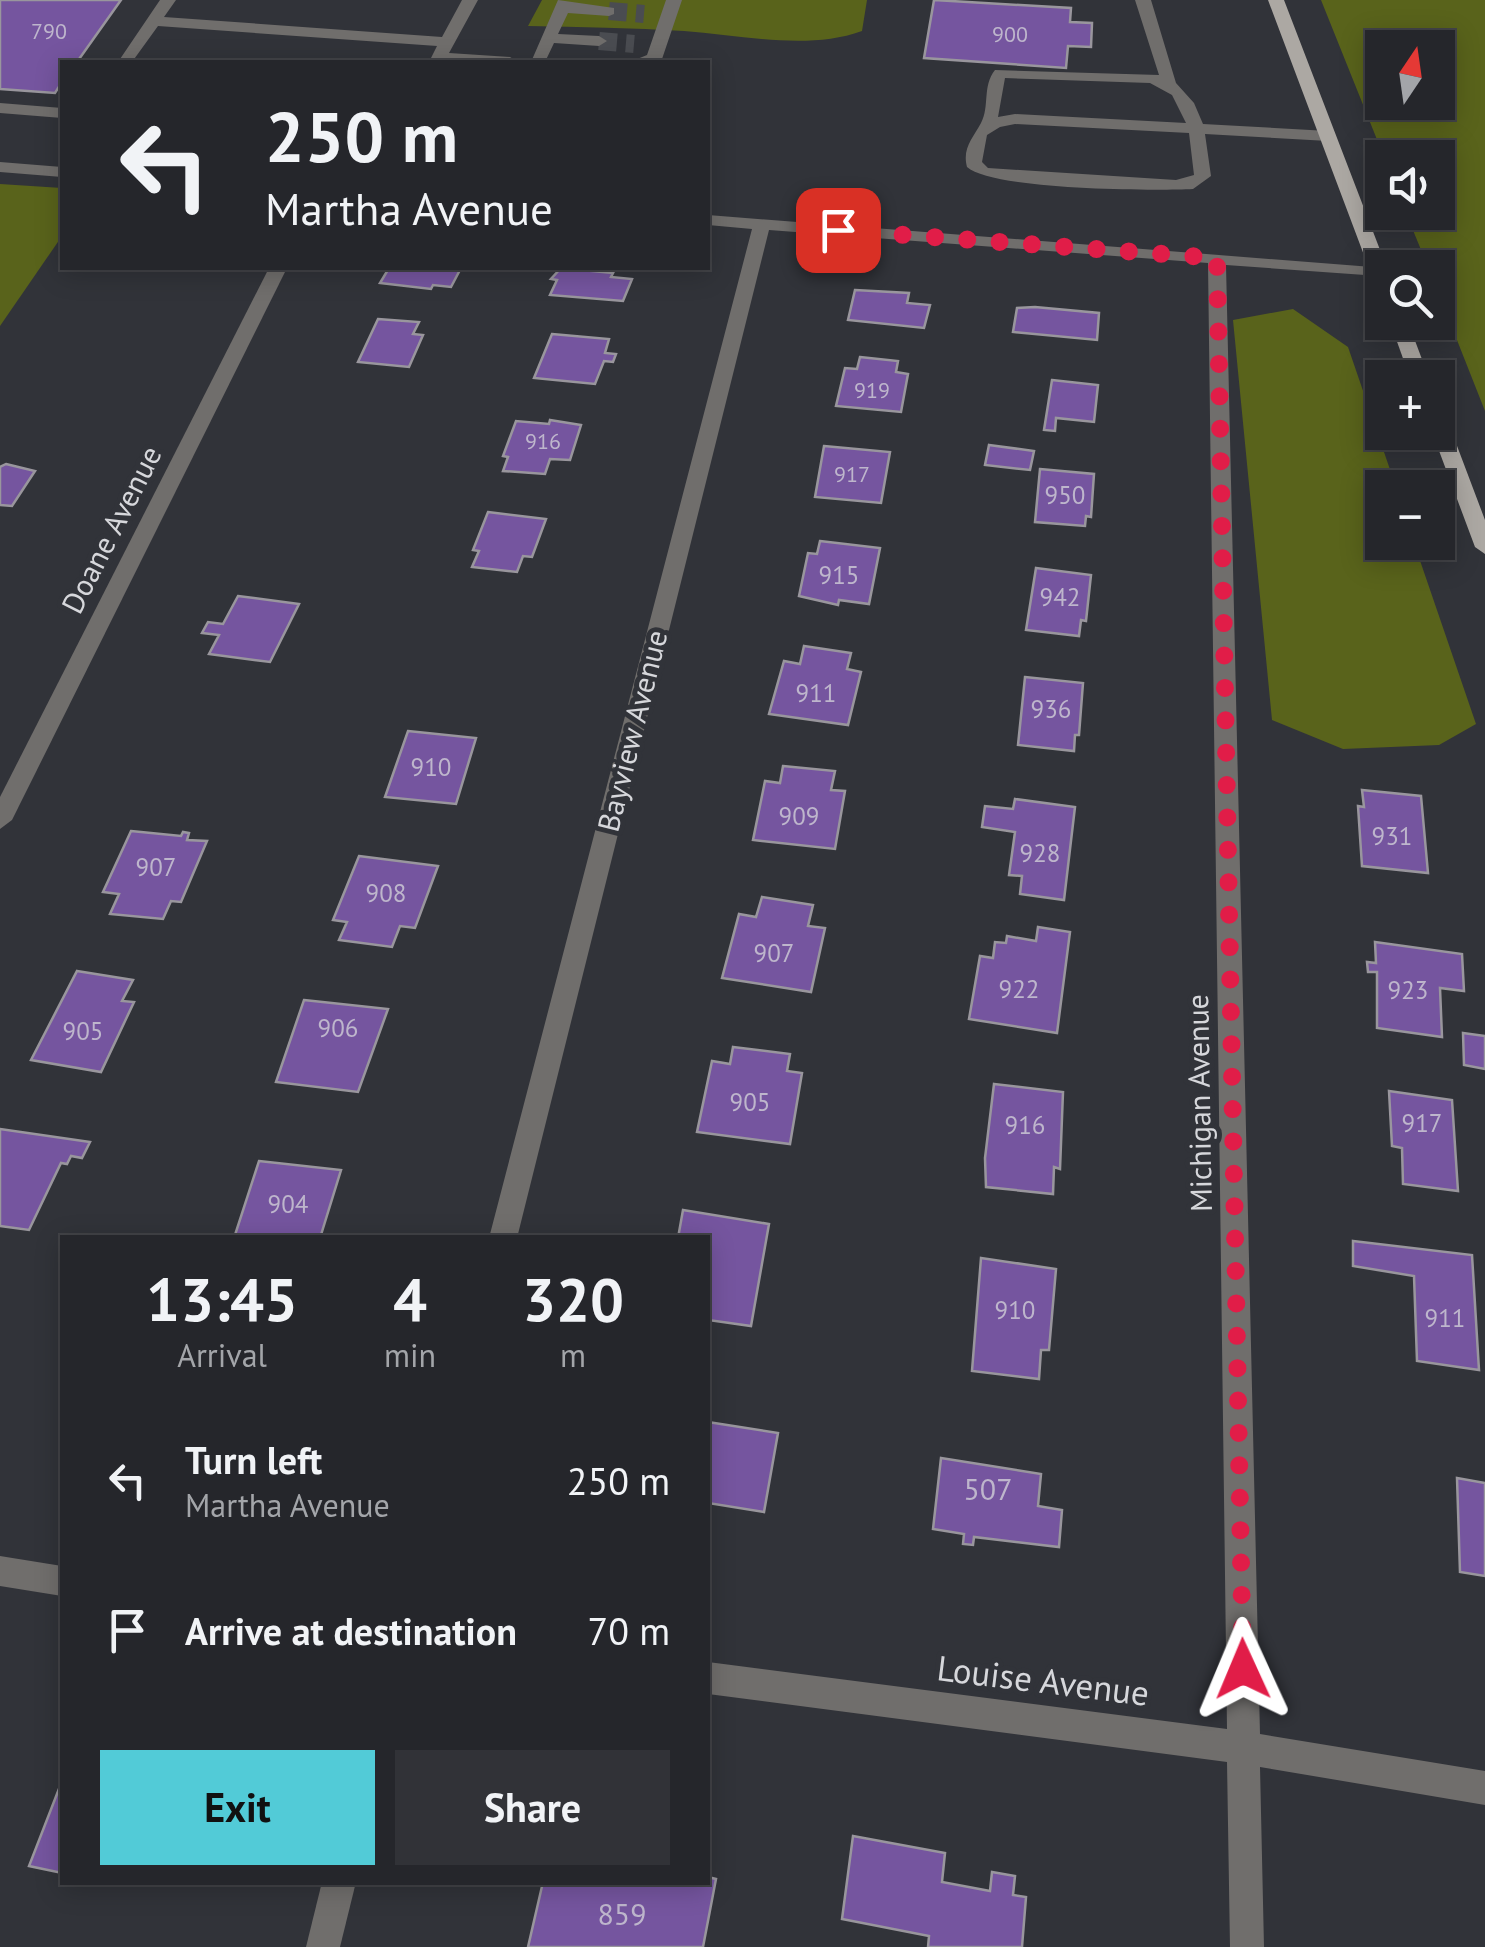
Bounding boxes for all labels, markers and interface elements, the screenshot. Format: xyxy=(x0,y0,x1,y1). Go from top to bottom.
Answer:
house number: 790 xyxy=(31,17,67,45)
house number: 900 xyxy=(992,20,1028,48)
north arrow xyxy=(1365,30,1455,120)
map controls xyxy=(1365,30,1455,560)
text: 250 m xyxy=(265,91,458,181)
icon: left xyxy=(100,100,230,230)
button: sound xyxy=(1365,140,1455,230)
text: Martha Avenue xyxy=(265,179,553,237)
pin xyxy=(796,188,881,273)
icon: arrive xyxy=(811,203,866,258)
button: search xyxy=(1365,250,1455,340)
button: + xyxy=(1365,360,1455,450)
house number: 919 xyxy=(854,376,890,404)
house number: 916 xyxy=(525,427,561,455)
street label: Doane Avenue xyxy=(52,439,170,620)
house number: 917 xyxy=(834,460,870,488)
button: − xyxy=(1365,470,1455,560)
house number: 950 xyxy=(1045,479,1085,511)
house number: 915 xyxy=(819,559,859,591)
house number: 942 xyxy=(1040,581,1080,613)
street label: Bayview Avenue xyxy=(588,626,675,835)
house number: 911 xyxy=(796,677,836,709)
house number: 936 xyxy=(1031,693,1071,725)
house number: 910 xyxy=(411,751,451,783)
house number: 909 xyxy=(779,800,819,832)
house number: 931 xyxy=(1372,820,1412,852)
house number: 928 xyxy=(1020,837,1060,869)
house number: 907 xyxy=(136,851,176,883)
house number: 908 xyxy=(366,877,406,909)
house number: 907 xyxy=(754,937,794,969)
house number: 922 xyxy=(999,973,1039,1005)
house number: 923 xyxy=(1388,974,1428,1006)
street label: Michigan Avenue xyxy=(1177,994,1220,1212)
house number: 906 xyxy=(318,1012,358,1044)
house number: 905 xyxy=(63,1015,103,1047)
house number: 905 xyxy=(730,1086,770,1118)
house number: 917 xyxy=(1402,1107,1442,1139)
house number: 916 xyxy=(1005,1109,1045,1141)
house number: 904 xyxy=(268,1188,309,1220)
text: 13:45 xyxy=(146,1260,298,1338)
text: 4 xyxy=(393,1260,427,1338)
text: 320 xyxy=(522,1260,624,1338)
house number: 910 xyxy=(995,1294,1035,1326)
house number: 911 xyxy=(1425,1302,1465,1334)
text: Arrival xyxy=(177,1334,267,1376)
text: min xyxy=(384,1334,436,1376)
text: m xyxy=(560,1334,586,1376)
text: Turn left xyxy=(185,1435,322,1484)
icon: left xyxy=(100,1453,155,1508)
text: 250 m xyxy=(567,1456,670,1505)
house number: 507 xyxy=(963,1469,1013,1508)
text: Martha Avenue xyxy=(185,1484,390,1526)
icon: arrive xyxy=(100,1603,155,1658)
text: Arrive at destination xyxy=(185,1606,517,1655)
text: 70 m xyxy=(588,1606,670,1655)
position arrow xyxy=(1191,1617,1295,1721)
street label: Louise Avenue xyxy=(935,1644,1152,1716)
button: Exit xyxy=(100,1750,375,1865)
button: Share xyxy=(395,1750,670,1865)
house number: 859 xyxy=(597,1894,647,1933)

